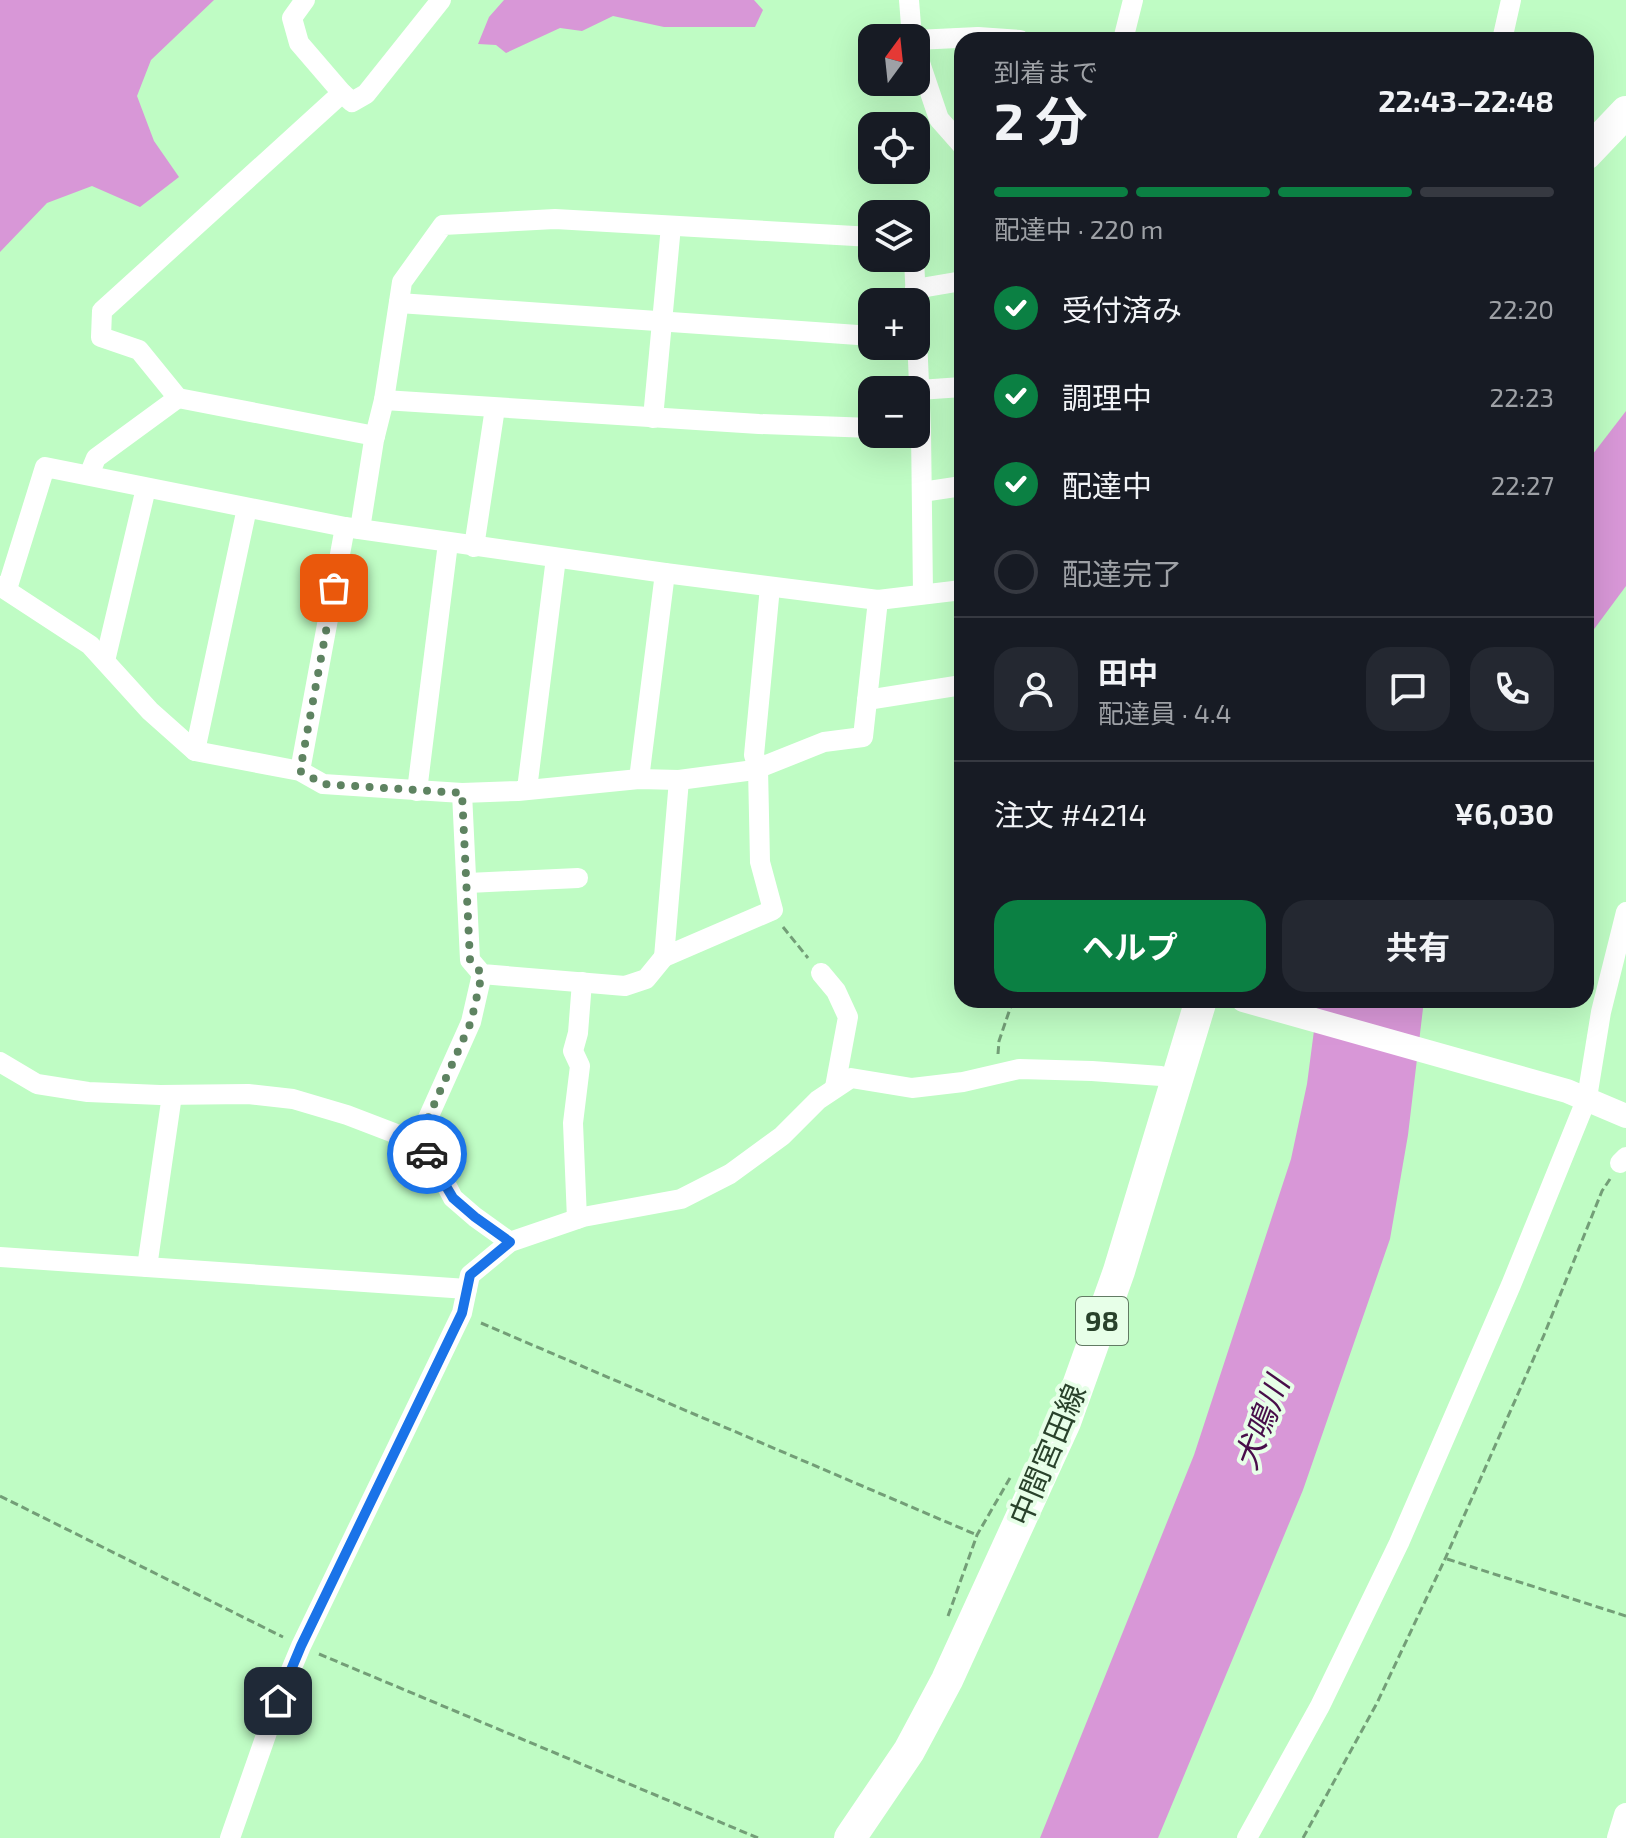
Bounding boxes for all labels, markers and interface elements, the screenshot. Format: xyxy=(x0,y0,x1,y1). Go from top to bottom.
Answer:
north arrow xyxy=(858,24,930,96)
map controls xyxy=(858,24,930,448)
text: 到着まで xyxy=(994,56,1098,87)
text: 22:43–22:48 xyxy=(1378,82,1554,118)
text: 2 分 xyxy=(994,88,1087,150)
button: locate xyxy=(858,112,930,184)
button: layers xyxy=(858,200,930,272)
text: 配達中 · 220 m xyxy=(994,213,1163,244)
icon: check xyxy=(994,286,1038,330)
button: + xyxy=(858,288,930,360)
text: 受付済み xyxy=(1062,291,1182,327)
text: 22:20 xyxy=(1488,293,1554,324)
icon: check xyxy=(994,374,1038,418)
button: − xyxy=(858,376,930,448)
text: 調理中 xyxy=(1062,379,1152,415)
text: 22:23 xyxy=(1490,381,1554,412)
icon: check xyxy=(994,462,1038,506)
text: 配達中 xyxy=(1062,467,1152,503)
text: 22:27 xyxy=(1491,469,1554,500)
pin xyxy=(300,554,368,622)
text: 配達完了 xyxy=(1062,555,1182,591)
icon: bag xyxy=(312,566,356,610)
button: person xyxy=(994,647,1078,731)
button: chat xyxy=(1366,647,1450,731)
button: phone xyxy=(1470,647,1554,731)
text: 田中 xyxy=(1098,654,1158,690)
text: 配達員 · 4.4 xyxy=(1098,697,1231,728)
text: ¥6,030 xyxy=(1454,795,1554,831)
text: 注文 #4214 xyxy=(994,796,1147,832)
button: ヘルプ xyxy=(994,900,1266,992)
button: 共有 xyxy=(1282,900,1554,992)
courier xyxy=(387,1114,467,1194)
icon: car xyxy=(405,1132,449,1176)
road number: 98 xyxy=(1076,1297,1128,1345)
water label: 犬鳴川 xyxy=(1225,1368,1296,1474)
street label: 中間宮田線 xyxy=(1000,1378,1092,1530)
pin xyxy=(244,1667,312,1735)
icon: home xyxy=(256,1679,300,1723)

